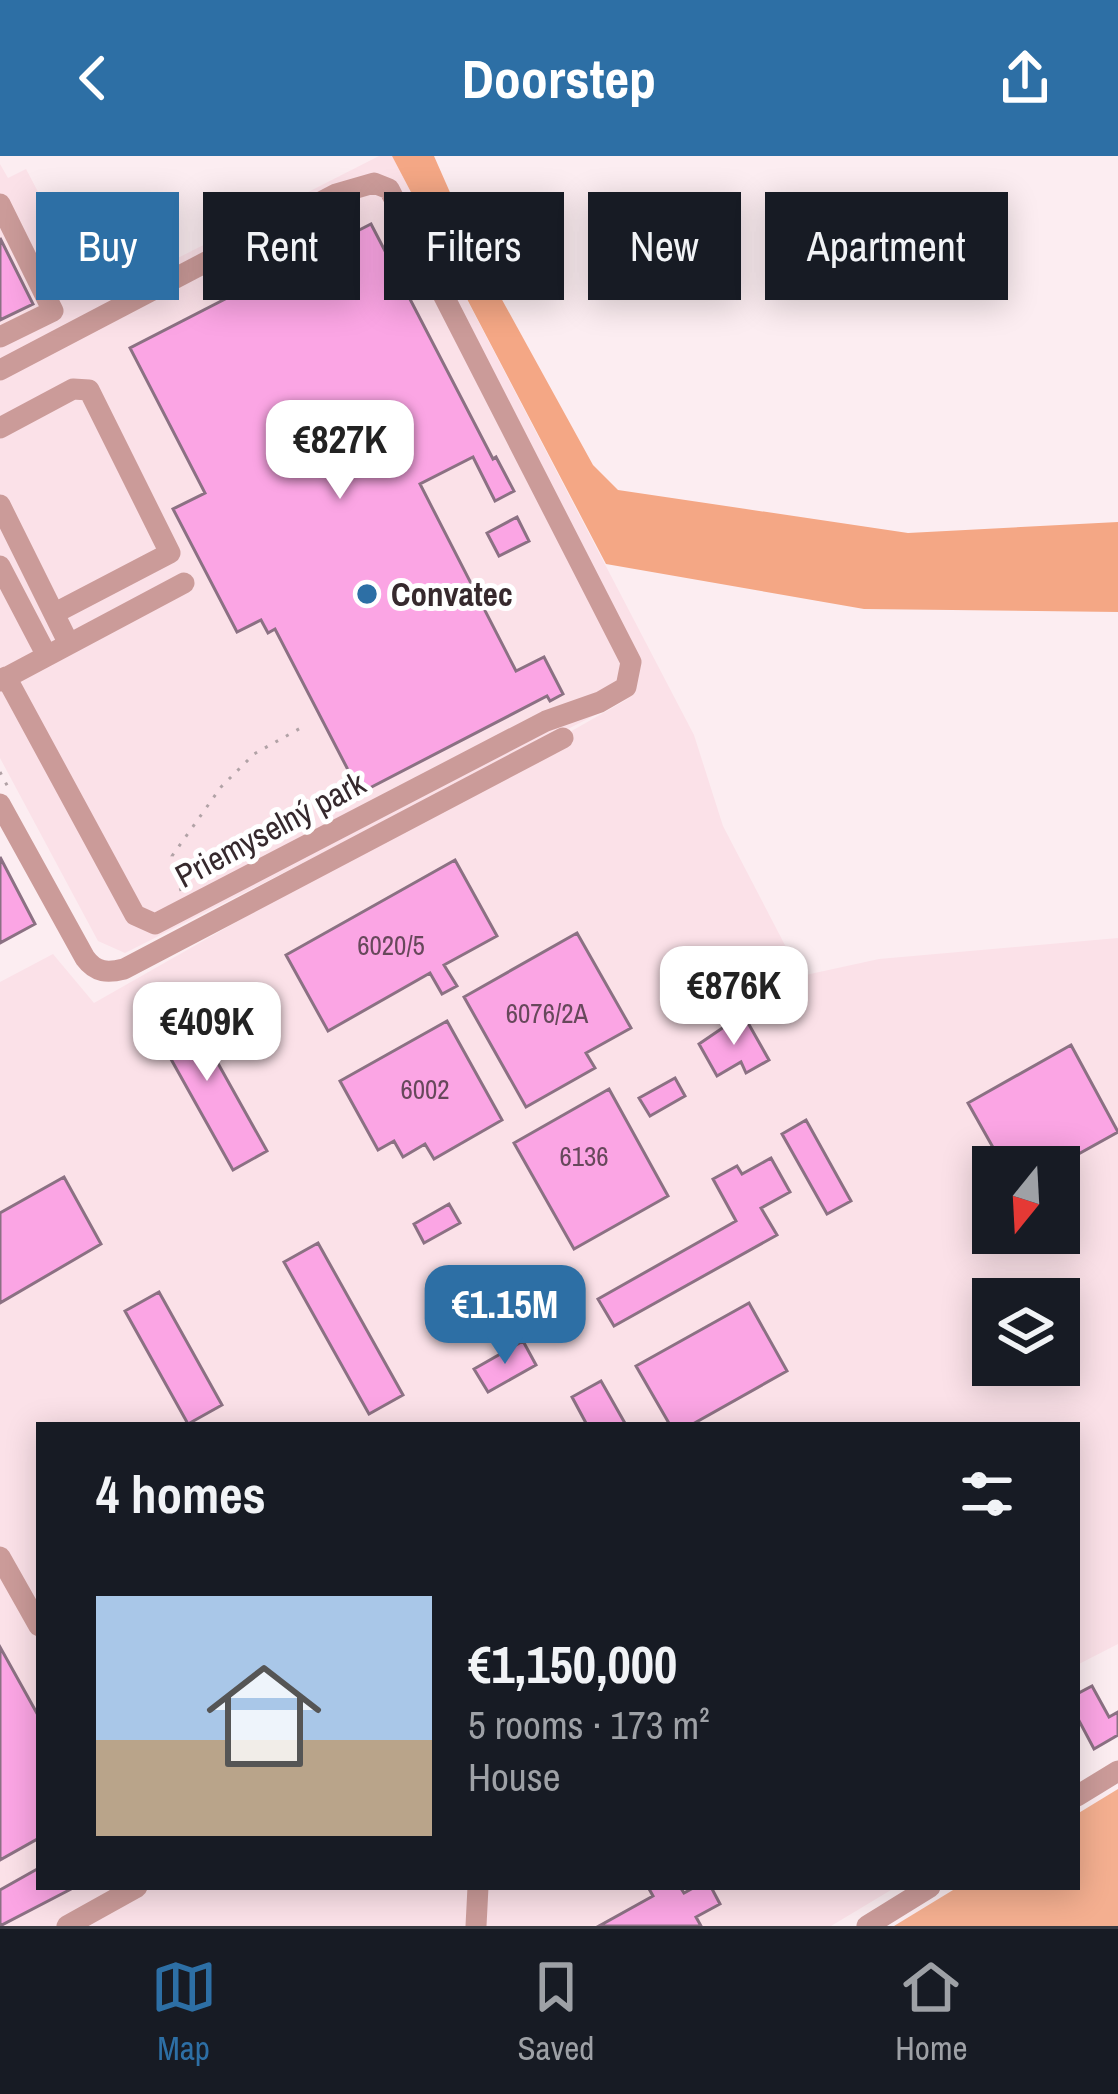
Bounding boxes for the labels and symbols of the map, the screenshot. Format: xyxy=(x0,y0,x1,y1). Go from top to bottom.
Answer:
pin: €827K xyxy=(256,400,424,502)
place label: Convatec xyxy=(391,572,513,616)
marker: Convatec xyxy=(354,581,380,607)
street label: Priemyselný park xyxy=(167,760,373,897)
house number: 6020/5 xyxy=(357,927,425,963)
pin: €876K xyxy=(650,946,818,1048)
pin: €409K xyxy=(123,982,291,1084)
house number: 6076/2A xyxy=(506,995,588,1031)
house number: 6002 xyxy=(400,1071,450,1107)
house number: 6136 xyxy=(559,1138,609,1174)
north arrow xyxy=(972,1146,1080,1254)
pin: €1.15M xyxy=(407,1265,603,1367)

